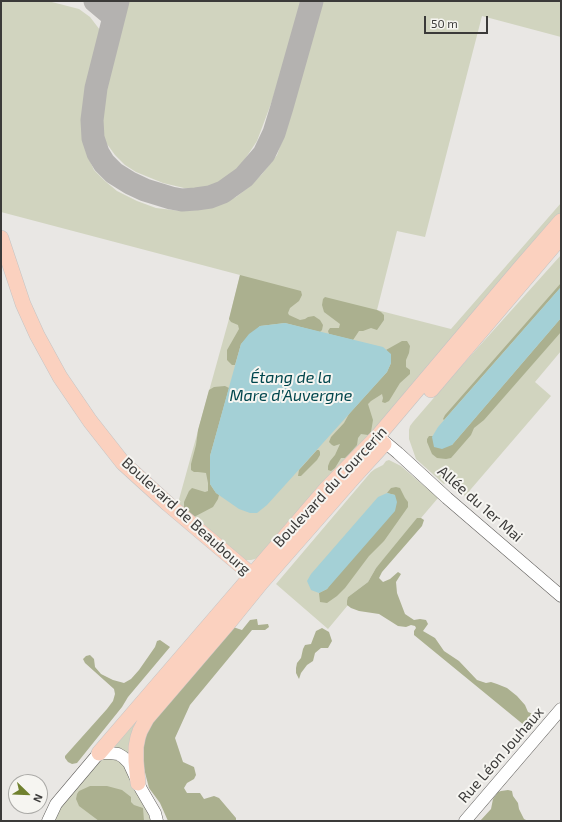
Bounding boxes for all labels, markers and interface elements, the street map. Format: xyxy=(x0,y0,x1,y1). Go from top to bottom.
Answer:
scale bar xyxy=(426,8,490,34)
text: 50 m xyxy=(431,16,458,30)
water label: Étang de la Mare d’Auvergne xyxy=(230,368,352,406)
street label: Boulevard du Courcerin xyxy=(269,423,391,551)
street label: Boulevard de Beaubourg xyxy=(118,453,254,579)
street label: Allée du 1er Mai xyxy=(434,462,526,546)
street label: Rue Léon Jouhaux xyxy=(454,703,548,807)
north arrow xyxy=(8,774,48,814)
text: N xyxy=(31,792,46,805)

